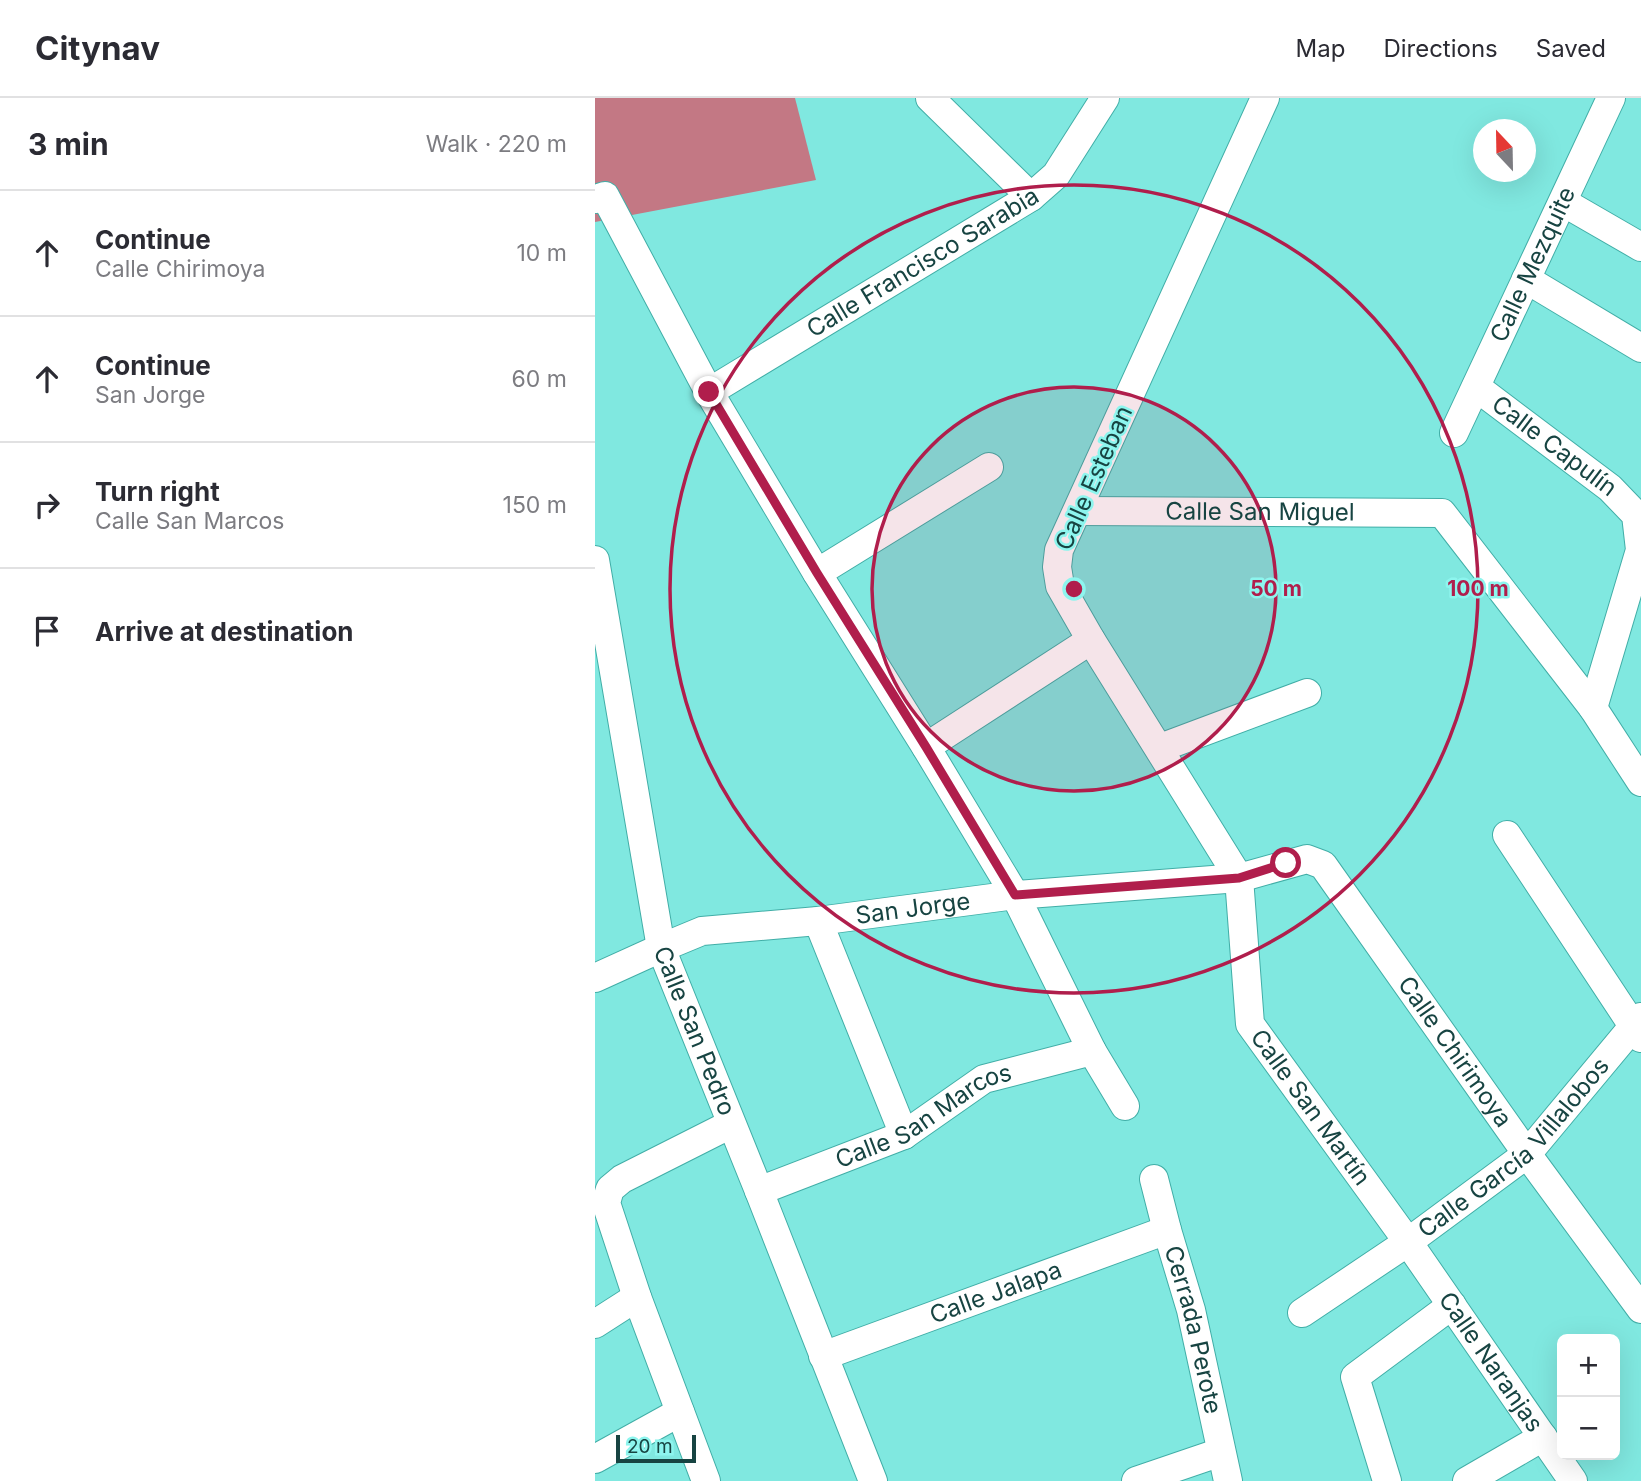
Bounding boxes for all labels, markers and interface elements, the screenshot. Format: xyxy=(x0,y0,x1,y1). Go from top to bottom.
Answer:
text: Citynav xyxy=(35,28,160,68)
text: Map xyxy=(1296,34,1345,63)
text: Directions xyxy=(1383,34,1498,63)
text: Saved xyxy=(1536,34,1606,63)
north arrow xyxy=(1473,119,1536,182)
text: 3 min xyxy=(28,126,109,162)
text: Walk · 220 m xyxy=(426,130,567,158)
street label: Calle Francisco Sarabia xyxy=(801,181,1044,343)
street label: Calle Mezquite xyxy=(1484,182,1581,347)
text: Continue xyxy=(95,224,211,255)
icon: ahead xyxy=(28,234,66,272)
text: 10 m xyxy=(517,239,567,267)
text: Calle Chirimoya xyxy=(95,255,266,283)
text: Continue xyxy=(95,350,211,381)
icon: ahead xyxy=(28,360,66,398)
text: 60 m xyxy=(512,365,567,393)
route end xyxy=(693,376,724,407)
text: San Jorge xyxy=(95,381,205,409)
street label: Calle Capulín xyxy=(1486,389,1623,502)
street label: Calle Esteban xyxy=(1049,401,1138,554)
text: Turn right xyxy=(95,476,220,507)
icon: right xyxy=(28,486,66,524)
text: 150 m xyxy=(503,491,567,519)
street label: Calle San Miguel xyxy=(1165,496,1355,527)
text: Calle San Marcos xyxy=(95,507,285,535)
text: 50 m xyxy=(1250,576,1302,601)
text: 100 m xyxy=(1447,576,1509,601)
centre of rings xyxy=(1062,577,1086,601)
icon: arrive xyxy=(28,612,66,650)
text: Arrive at destination xyxy=(95,616,354,647)
route start xyxy=(1270,847,1301,878)
street label: San Jorge xyxy=(854,886,972,930)
street label: Calle San Pedro xyxy=(648,942,742,1120)
street label: Calle Chirimoya xyxy=(1392,970,1518,1133)
street label: Calle San Martín xyxy=(1245,1023,1377,1191)
street label: Calle García Villalobos xyxy=(1412,1052,1615,1244)
street label: Calle San Marcos xyxy=(831,1057,1014,1174)
street label: Cerrada Perote xyxy=(1159,1242,1228,1417)
street label: Calle Jalapa xyxy=(926,1255,1066,1330)
street label: Calle Naranjas xyxy=(1433,1286,1550,1437)
map controls xyxy=(1557,1334,1620,1460)
button: + xyxy=(1557,1334,1620,1397)
button: − xyxy=(1557,1397,1620,1460)
scale bar xyxy=(616,1432,697,1464)
text: 20 m xyxy=(627,1435,673,1458)

